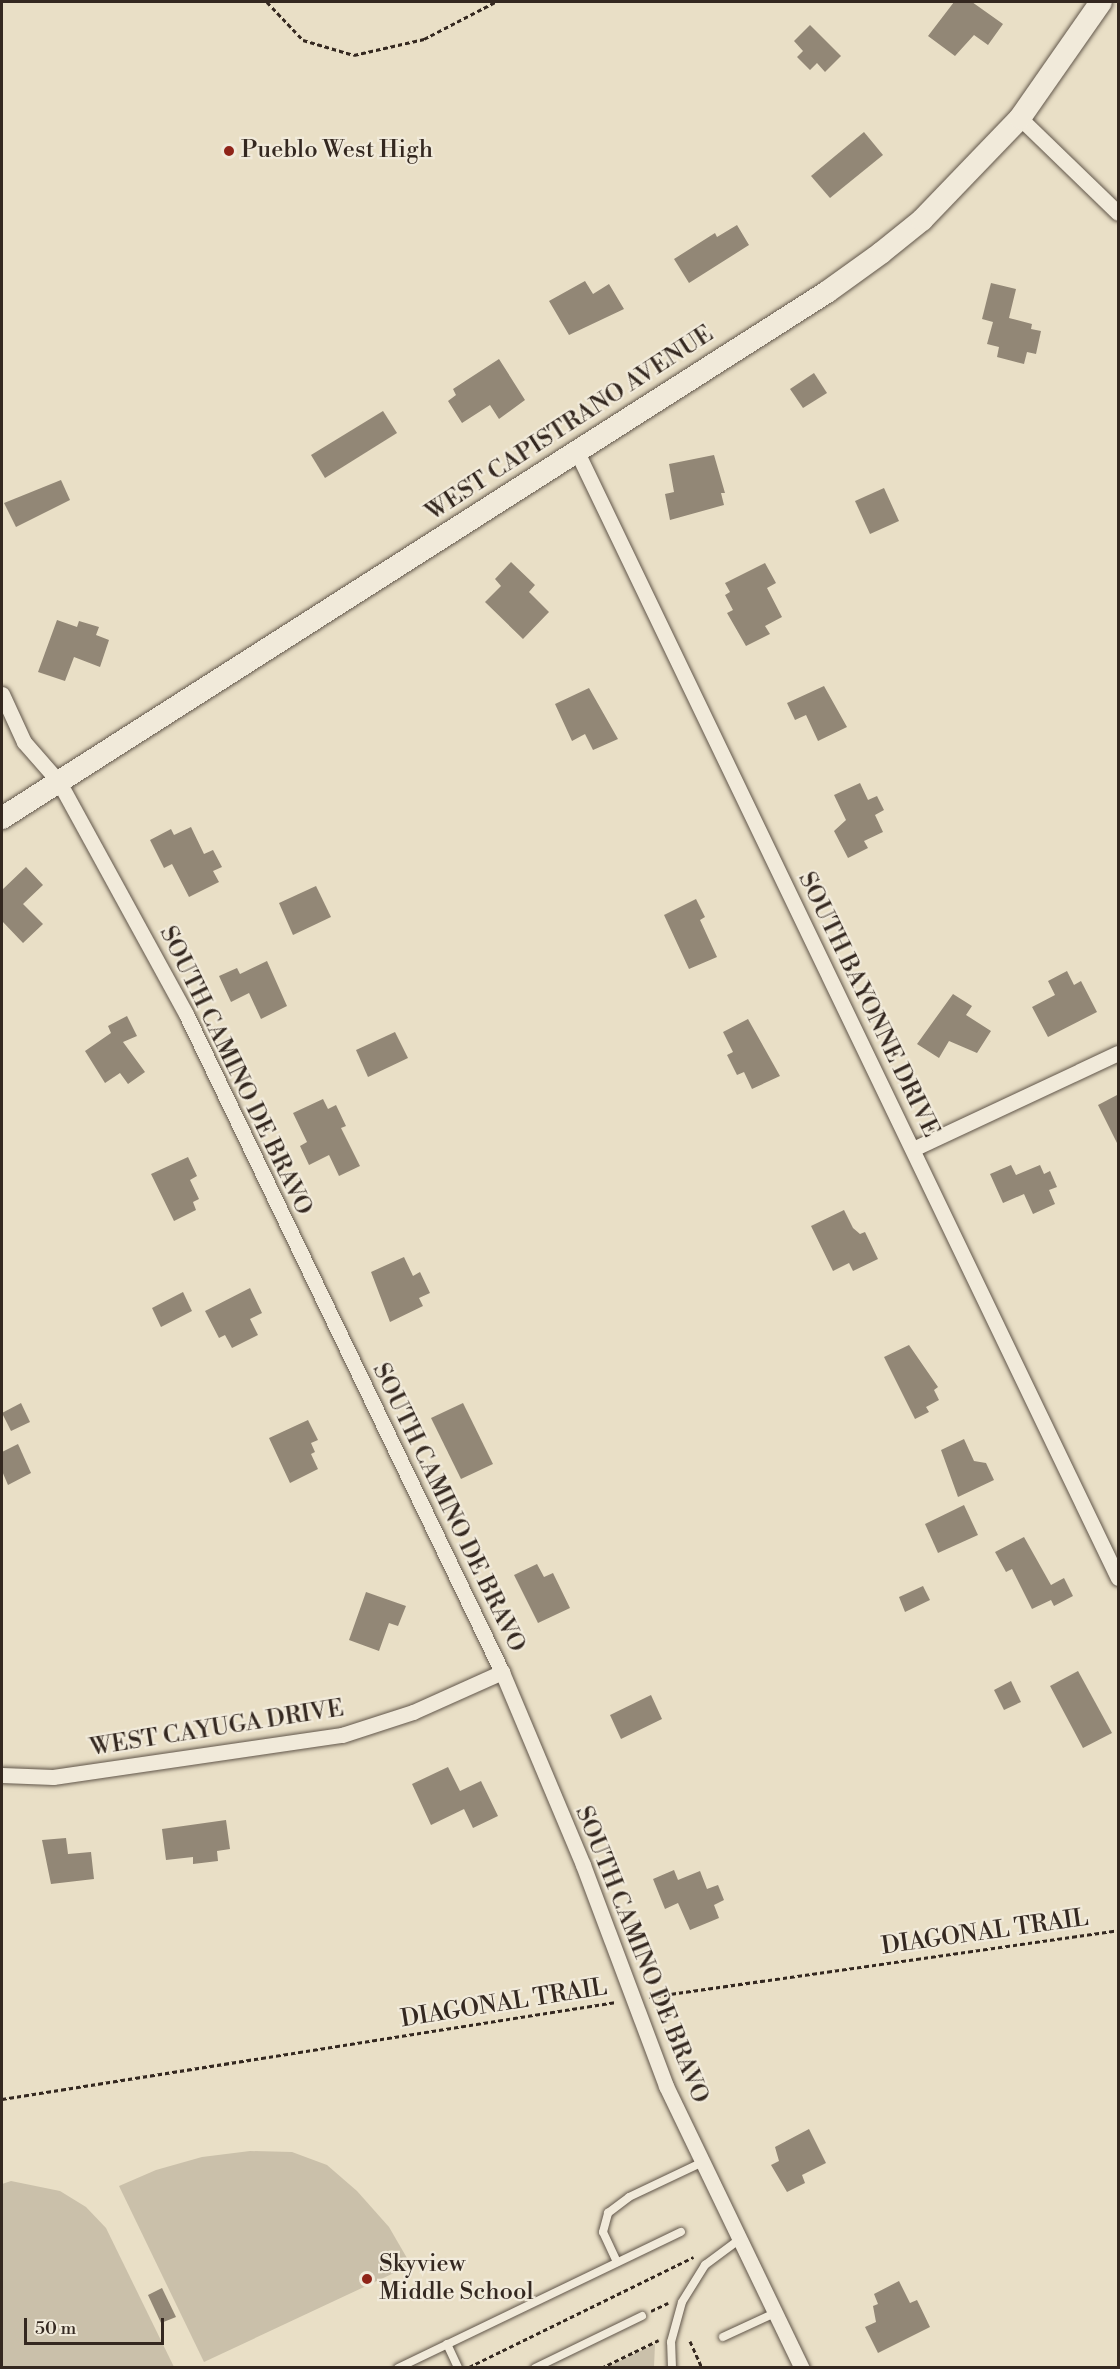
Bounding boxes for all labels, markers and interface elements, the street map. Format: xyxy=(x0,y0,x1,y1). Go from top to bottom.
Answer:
place label: Pueblo West High xyxy=(241,137,433,165)
marker: Pueblo West High xyxy=(222,144,236,158)
street label: WEST CAPISTRANO AVENUE xyxy=(421,320,719,528)
street label: SOUTH BAYONNE DRIVE xyxy=(791,868,945,1142)
street label: SOUTH CAMINO DE BRAVO xyxy=(152,922,318,1220)
street label: SOUTH CAMINO DE BRAVO xyxy=(365,1359,531,1657)
street label: WEST CAYUGA DRIVE xyxy=(88,1695,346,1763)
street label: SOUTH CAMINO DE BRAVO xyxy=(568,1802,714,2108)
street label: DIAGONAL TRAIL xyxy=(880,1904,1090,1962)
street label: DIAGONAL TRAIL xyxy=(399,1973,609,2035)
place label: Skyview Middle School xyxy=(379,2251,534,2307)
marker: Skyview Middle School xyxy=(360,2272,374,2286)
scale bar xyxy=(27,2306,166,2344)
text: 50 m xyxy=(35,2317,76,2340)

